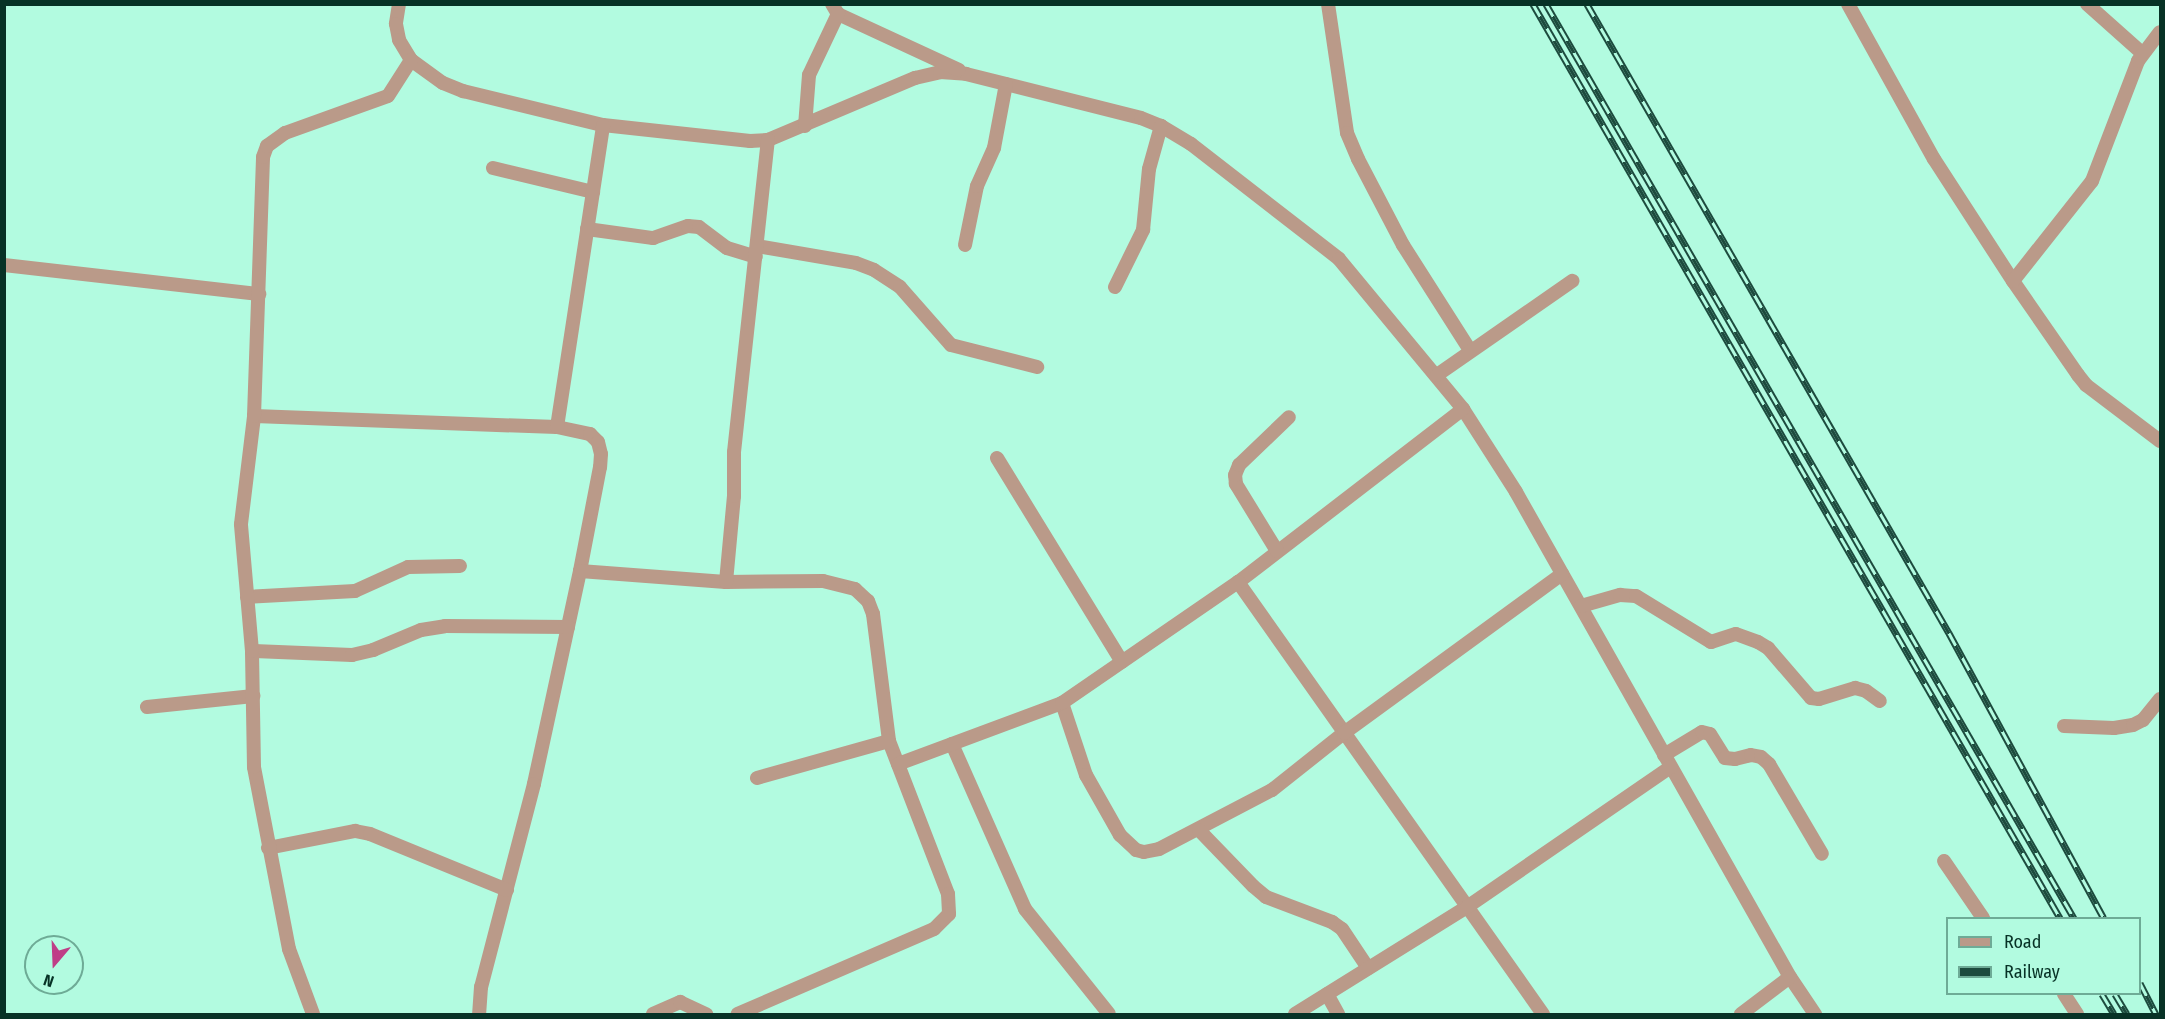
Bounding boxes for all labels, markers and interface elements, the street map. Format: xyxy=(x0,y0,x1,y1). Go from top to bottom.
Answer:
legend xyxy=(1946,917,2141,995)
text: Road xyxy=(2004,931,2041,953)
north arrow xyxy=(24,935,84,995)
text: Railway xyxy=(2004,961,2060,983)
text: N xyxy=(41,970,56,991)

